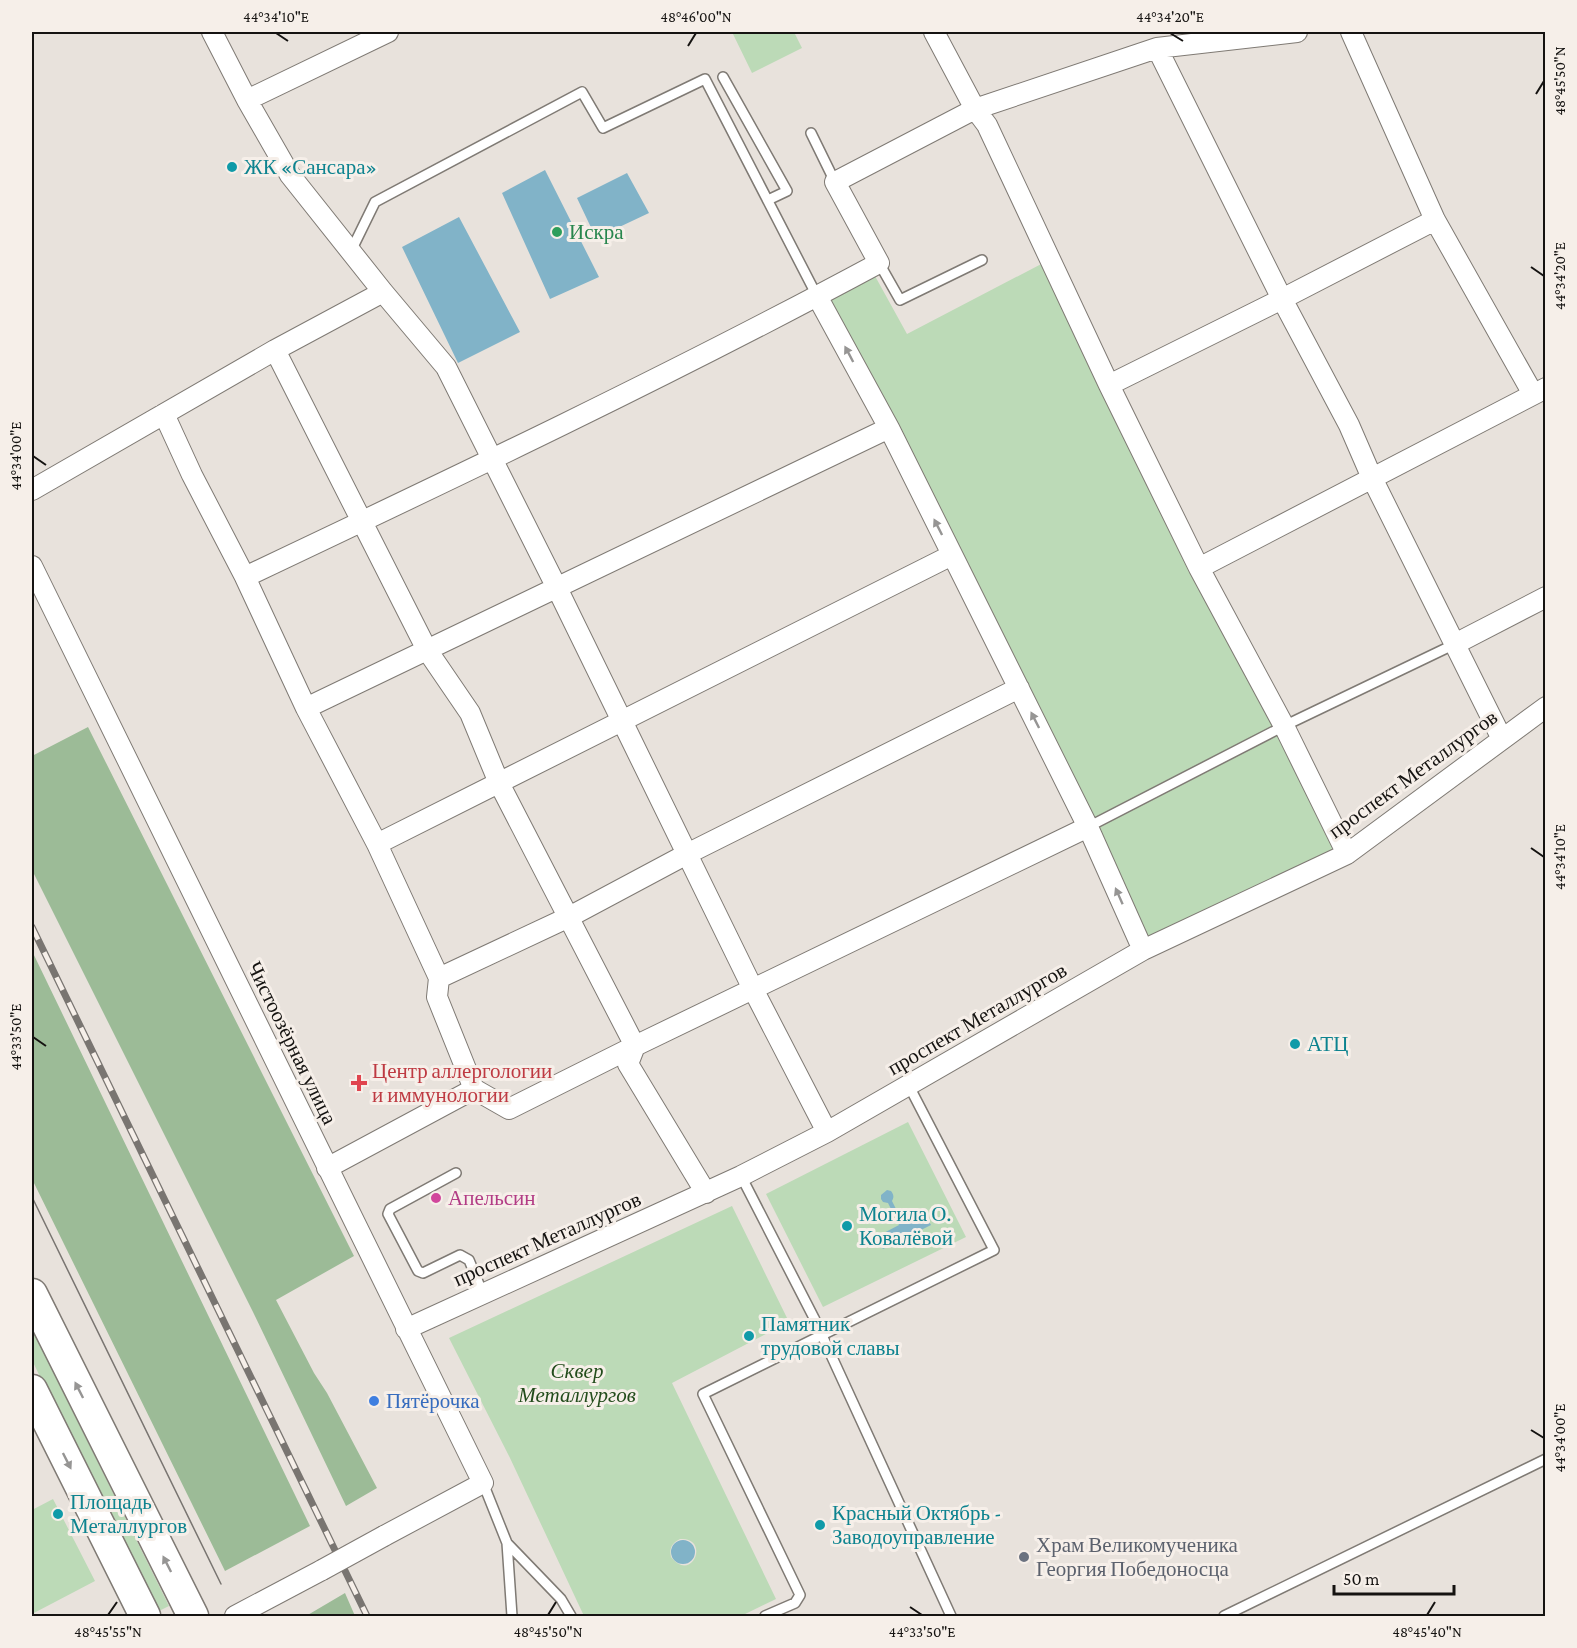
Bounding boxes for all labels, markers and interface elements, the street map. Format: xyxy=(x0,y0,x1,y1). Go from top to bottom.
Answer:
text: 44°34'10"E xyxy=(243,9,309,25)
text: 48°46'00"N xyxy=(660,9,732,25)
text: 44°34'20"E xyxy=(1136,9,1204,25)
text: 48°45'50"N xyxy=(1552,46,1568,116)
place label: ЖК «Сансара» xyxy=(244,155,377,179)
marker: ЖК «Сансара» xyxy=(225,160,239,174)
place label: Искра xyxy=(569,220,624,244)
marker: Искра xyxy=(550,225,564,239)
text: 44°34'20"E xyxy=(1552,242,1568,310)
one-way arrow xyxy=(844,345,854,362)
text: 44°34'00"E xyxy=(8,422,24,490)
one-way arrow xyxy=(934,519,943,536)
street label: проспект Металлургов xyxy=(1324,705,1502,843)
one-way arrow xyxy=(1030,712,1040,729)
text: 44°34'10"E xyxy=(1552,824,1568,890)
one-way arrow xyxy=(1115,888,1124,905)
street label: Чистоозёрная улица xyxy=(242,958,342,1129)
street label: проспект Металлургов xyxy=(883,958,1071,1080)
text: 44°33'50"E xyxy=(8,1003,24,1071)
place label: АТЦ xyxy=(1307,1032,1348,1056)
marker: АТЦ xyxy=(1288,1037,1302,1051)
place label: Центр аллергологии и иммунологии xyxy=(372,1059,552,1107)
marker: Центр аллергологии и иммунологии xyxy=(350,1074,368,1092)
place label: Апельсин xyxy=(448,1186,536,1210)
street label: проспект Металлургов xyxy=(449,1187,645,1291)
marker: Апельсин xyxy=(429,1191,443,1205)
place label: Могила О. Ковалёвой xyxy=(859,1202,953,1250)
marker: Могила О. Ковалёвой xyxy=(840,1219,854,1233)
place label: Памятник трудовой славы xyxy=(761,1312,900,1360)
marker: Памятник трудовой славы xyxy=(742,1329,756,1343)
park label: Сквер Металлургов xyxy=(517,1359,636,1407)
one-way arrow xyxy=(75,1381,84,1398)
place label: Пятёрочка xyxy=(386,1389,480,1413)
marker: Пятёрочка xyxy=(367,1394,381,1408)
text: 44°34'00"E xyxy=(1552,1404,1568,1472)
one-way arrow xyxy=(62,1453,72,1470)
place label: Площадь Металлургов xyxy=(70,1490,187,1538)
place label: Красный Октябрь - Заводоуправление xyxy=(832,1501,1002,1549)
marker: Площадь Металлургов xyxy=(51,1507,65,1521)
marker: Красный Октябрь - Заводоуправление xyxy=(813,1518,827,1532)
place label: Храм Великомученика Георгия Победоносца xyxy=(1036,1533,1239,1581)
marker: Храм Великомученика Георгия Победоносца xyxy=(1017,1550,1031,1564)
one-way arrow xyxy=(162,1556,171,1573)
scale bar xyxy=(1334,1558,1454,1596)
text: 50 m xyxy=(1343,1569,1380,1589)
text: 48°45'55"N xyxy=(74,1624,142,1640)
text: 48°45'50"N xyxy=(513,1624,583,1640)
text: 44°33'50"E xyxy=(888,1624,956,1640)
text: 48°45'40"N xyxy=(1392,1624,1462,1640)

